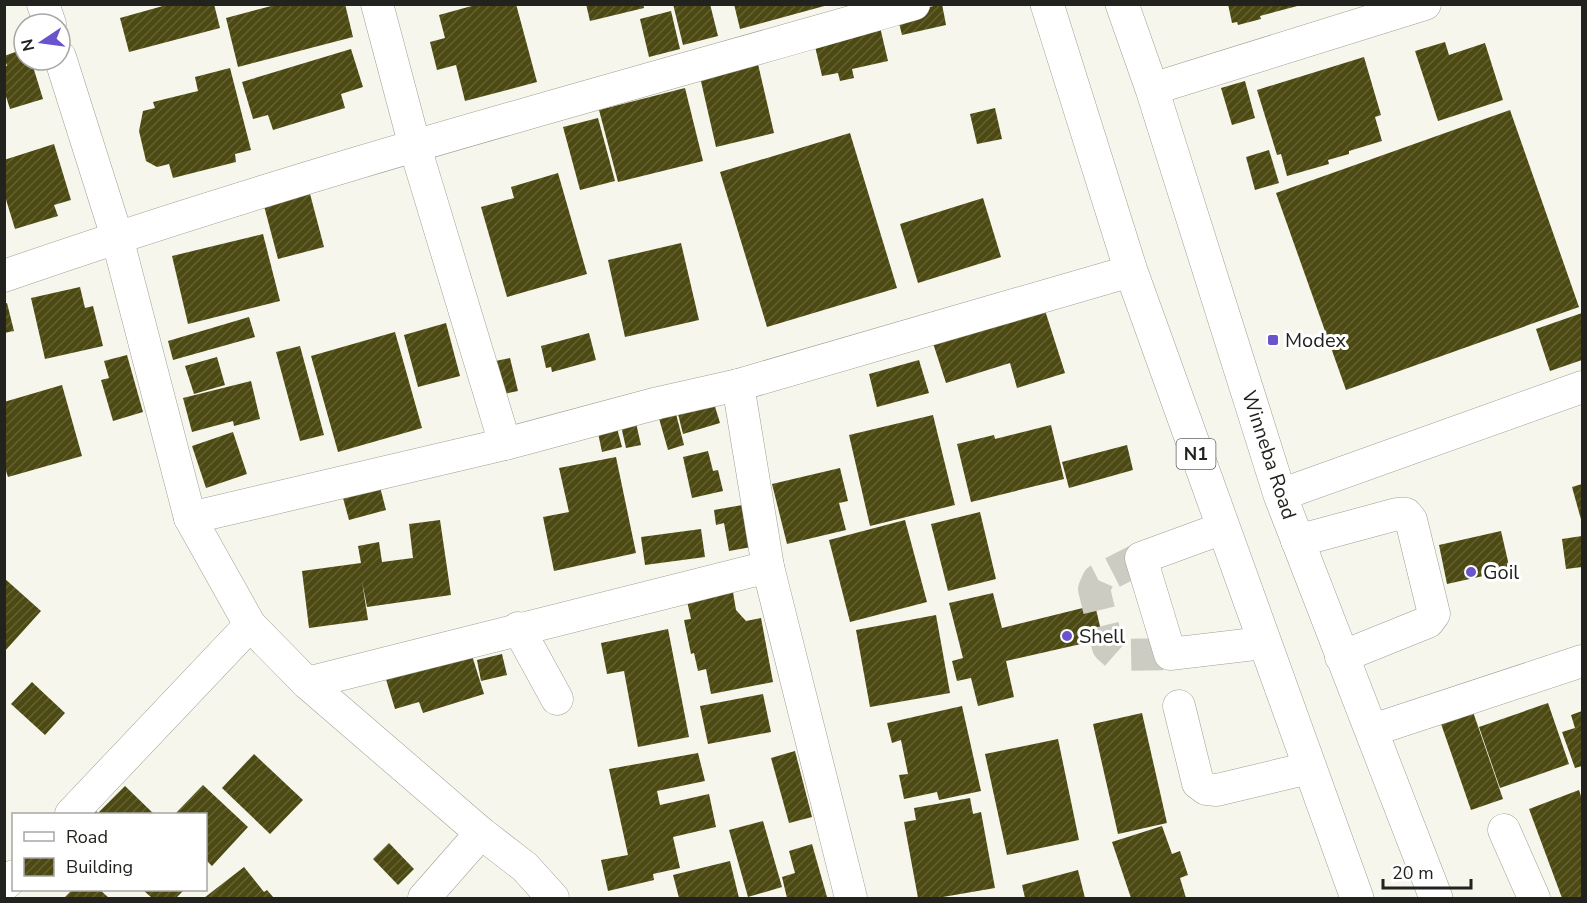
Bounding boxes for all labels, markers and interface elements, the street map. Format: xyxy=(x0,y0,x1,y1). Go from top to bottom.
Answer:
north arrow xyxy=(12,12,72,72)
text: N xyxy=(16,37,40,53)
place label: Modex xyxy=(1285,327,1346,354)
marker: Modex xyxy=(1266,333,1280,347)
street label: Winneba Road xyxy=(1235,387,1303,523)
road number: N1 xyxy=(1176,439,1216,469)
place label: Goil xyxy=(1483,559,1519,586)
marker: Goil xyxy=(1464,565,1478,579)
place label: Shell xyxy=(1079,623,1125,650)
marker: Shell xyxy=(1060,629,1074,643)
legend xyxy=(12,813,207,891)
text: Road xyxy=(66,825,108,849)
scale bar xyxy=(1383,852,1472,890)
text: Building xyxy=(66,855,133,879)
text: 20 m xyxy=(1392,861,1434,885)

